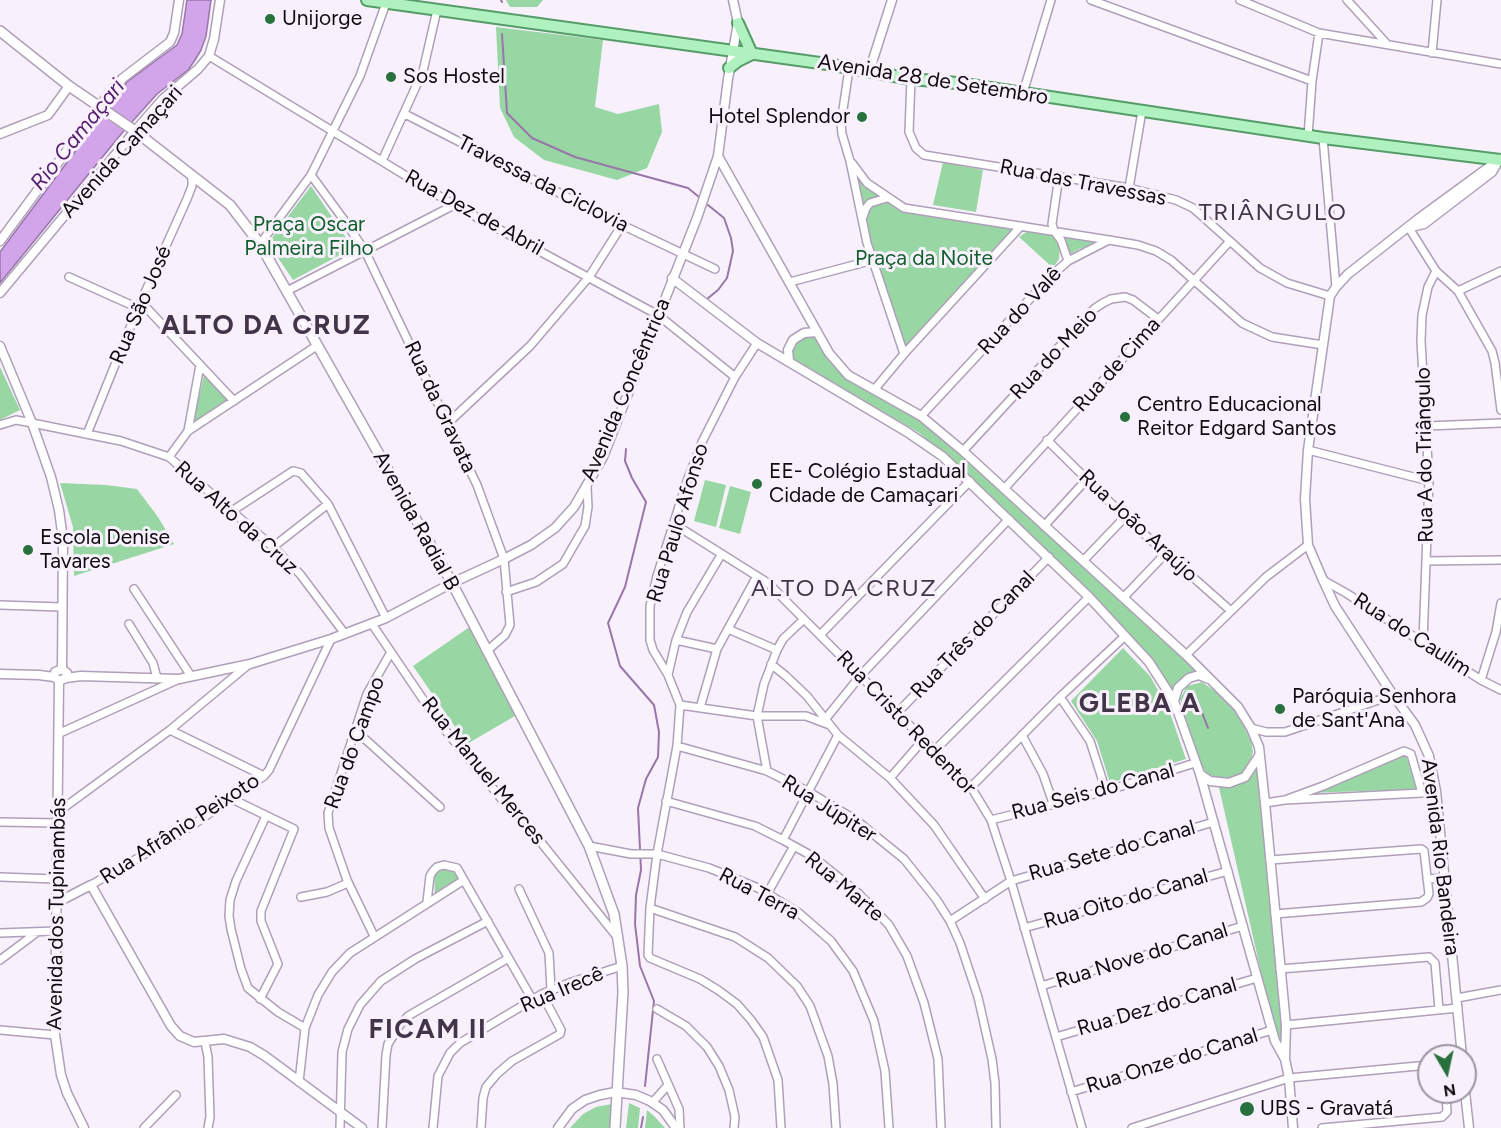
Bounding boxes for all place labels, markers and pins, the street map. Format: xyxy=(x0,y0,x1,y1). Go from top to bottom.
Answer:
place label: Unijorge xyxy=(282,6,362,32)
marker: Unijorge xyxy=(263,12,277,26)
place label: Sos Hostel xyxy=(403,64,505,90)
marker: Sos Hostel xyxy=(384,70,398,84)
place label: Hotel Splendor xyxy=(708,104,850,130)
marker: Hotel Splendor xyxy=(855,110,869,124)
place label: Centro Educacional Reitor Edgard Santos xyxy=(1137,392,1336,442)
marker: Centro Educacional Reitor Edgard Santos xyxy=(1118,410,1132,424)
place label: EE- Colégio Estadual Cidade de Camaçari xyxy=(769,459,966,509)
marker: EE- Colégio Estadual Cidade de Camaçari xyxy=(750,477,764,491)
place label: Escola Denise Tavares xyxy=(40,525,170,575)
marker: Escola Denise Tavares xyxy=(21,543,35,557)
place label: Paróquia Senhora de Sant'Ana xyxy=(1292,684,1456,734)
marker: Paróquia Senhora de Sant'Ana xyxy=(1273,702,1287,716)
place label: UBS - Gravatá xyxy=(1260,1096,1393,1122)
marker: UBS - Gravatá xyxy=(1238,1100,1256,1118)

